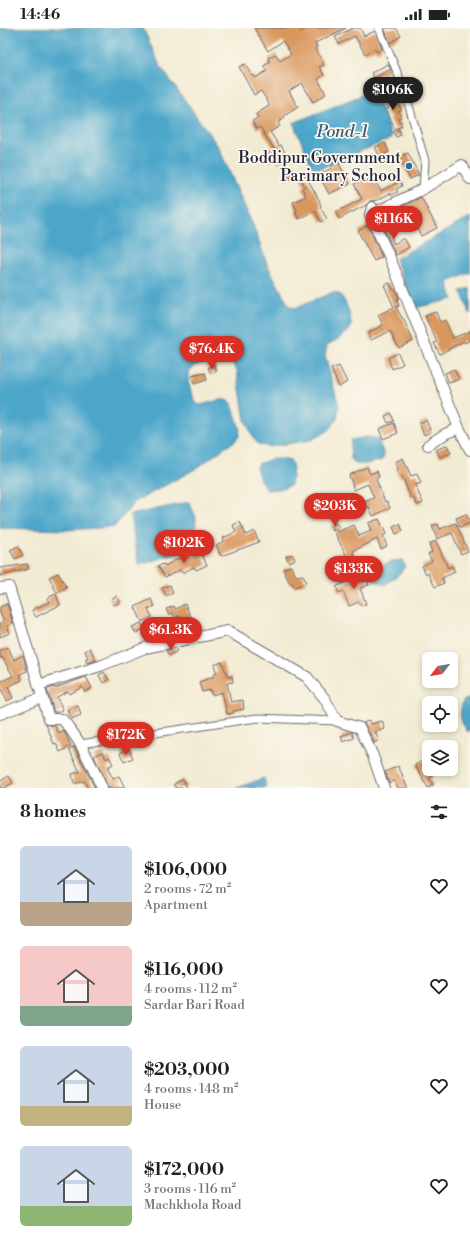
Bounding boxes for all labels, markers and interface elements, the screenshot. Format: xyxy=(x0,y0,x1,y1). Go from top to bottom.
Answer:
text: 14:46 xyxy=(20,5,60,24)
pin: $106K xyxy=(365,77,421,111)
text: $106K xyxy=(372,82,414,98)
water label: Pond-1 xyxy=(316,121,368,143)
place label: Boddipur Government Parimary School xyxy=(237,148,401,186)
marker: Boddipur Government Parimary School xyxy=(404,161,414,171)
pin: $116K xyxy=(366,206,422,240)
text: $116K xyxy=(375,211,413,227)
pin: $76.4K xyxy=(179,336,245,370)
text: $76.4K xyxy=(189,341,235,357)
pin: $203K xyxy=(307,493,363,527)
text: $203K xyxy=(313,498,357,514)
pin: $102K xyxy=(156,530,212,564)
text: $102K xyxy=(163,535,205,551)
pin: $133K xyxy=(326,556,382,590)
text: $133K xyxy=(334,561,374,577)
pin: $61.3K xyxy=(138,617,204,651)
text: $61.3K xyxy=(149,622,193,638)
north arrow xyxy=(422,652,458,688)
map controls xyxy=(422,652,458,776)
button: locate xyxy=(422,696,458,732)
pin: $172K xyxy=(98,722,154,756)
text: $172K xyxy=(106,727,146,743)
button: layers xyxy=(422,740,458,776)
text: 8 homes xyxy=(20,801,86,823)
icon: filters xyxy=(428,801,450,823)
text: $106,000 xyxy=(144,859,227,881)
icon: home xyxy=(52,862,100,910)
icon: heart xyxy=(428,875,450,897)
text: 2 rooms · 72 m² xyxy=(144,881,231,897)
text: Apartment xyxy=(144,897,208,913)
text: $116,000 xyxy=(144,959,223,981)
icon: home xyxy=(52,962,100,1010)
icon: heart xyxy=(428,975,450,997)
text: 4 rooms · 112 m² xyxy=(144,981,237,997)
text: Sardar Bari Road xyxy=(144,997,245,1013)
text: $203,000 xyxy=(144,1059,230,1081)
icon: home xyxy=(52,1062,100,1110)
icon: heart xyxy=(428,1075,450,1097)
text: 4 rooms · 148 m² xyxy=(144,1081,238,1097)
text: House xyxy=(144,1097,181,1113)
text: $172,000 xyxy=(144,1159,224,1181)
icon: home xyxy=(52,1162,100,1210)
icon: heart xyxy=(428,1175,450,1197)
text: 3 rooms · 116 m² xyxy=(144,1181,236,1197)
text: Machkhola Road xyxy=(144,1197,241,1213)

